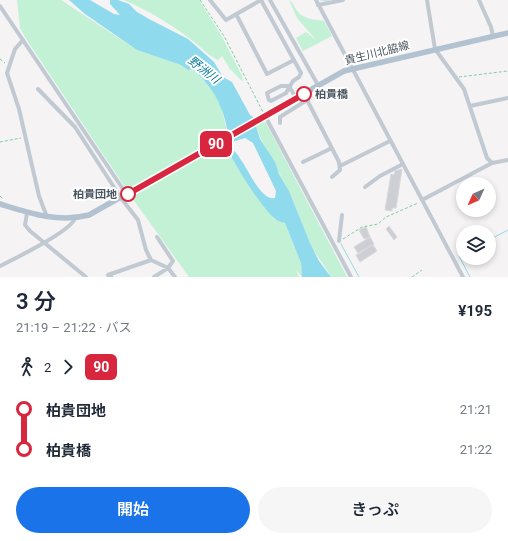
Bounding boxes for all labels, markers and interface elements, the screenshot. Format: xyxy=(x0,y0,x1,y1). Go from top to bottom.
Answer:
street label: 貴生川北脇線 xyxy=(343,39,411,67)
water label: 野洲川 xyxy=(186,53,224,88)
marker: 柏貴橋 xyxy=(296,86,312,102)
place label: 柏貴橋 xyxy=(315,88,348,101)
line badge: 90 xyxy=(198,131,234,157)
text: 90 xyxy=(208,136,224,152)
north arrow xyxy=(456,177,496,217)
map controls xyxy=(456,177,496,265)
marker: 柏貴団地 xyxy=(120,186,136,202)
place label: 柏貴団地 xyxy=(73,188,117,201)
button: layers xyxy=(456,225,496,265)
text: 3 分 xyxy=(16,289,56,314)
text: ¥195 xyxy=(458,302,492,320)
text: 21:19 – 21:22 · バス xyxy=(16,320,132,335)
icon: walk xyxy=(16,356,38,378)
icon: forward xyxy=(57,356,79,378)
text: 90 xyxy=(93,359,109,375)
text: 2 xyxy=(44,360,51,375)
text: 柏貴団地 xyxy=(46,402,106,420)
text: 21:21 xyxy=(460,402,492,417)
text: 柏貴橋 xyxy=(46,442,91,460)
text: 21:22 xyxy=(460,442,492,457)
button: 開始 xyxy=(16,487,250,533)
button: きっぷ xyxy=(258,487,492,533)

